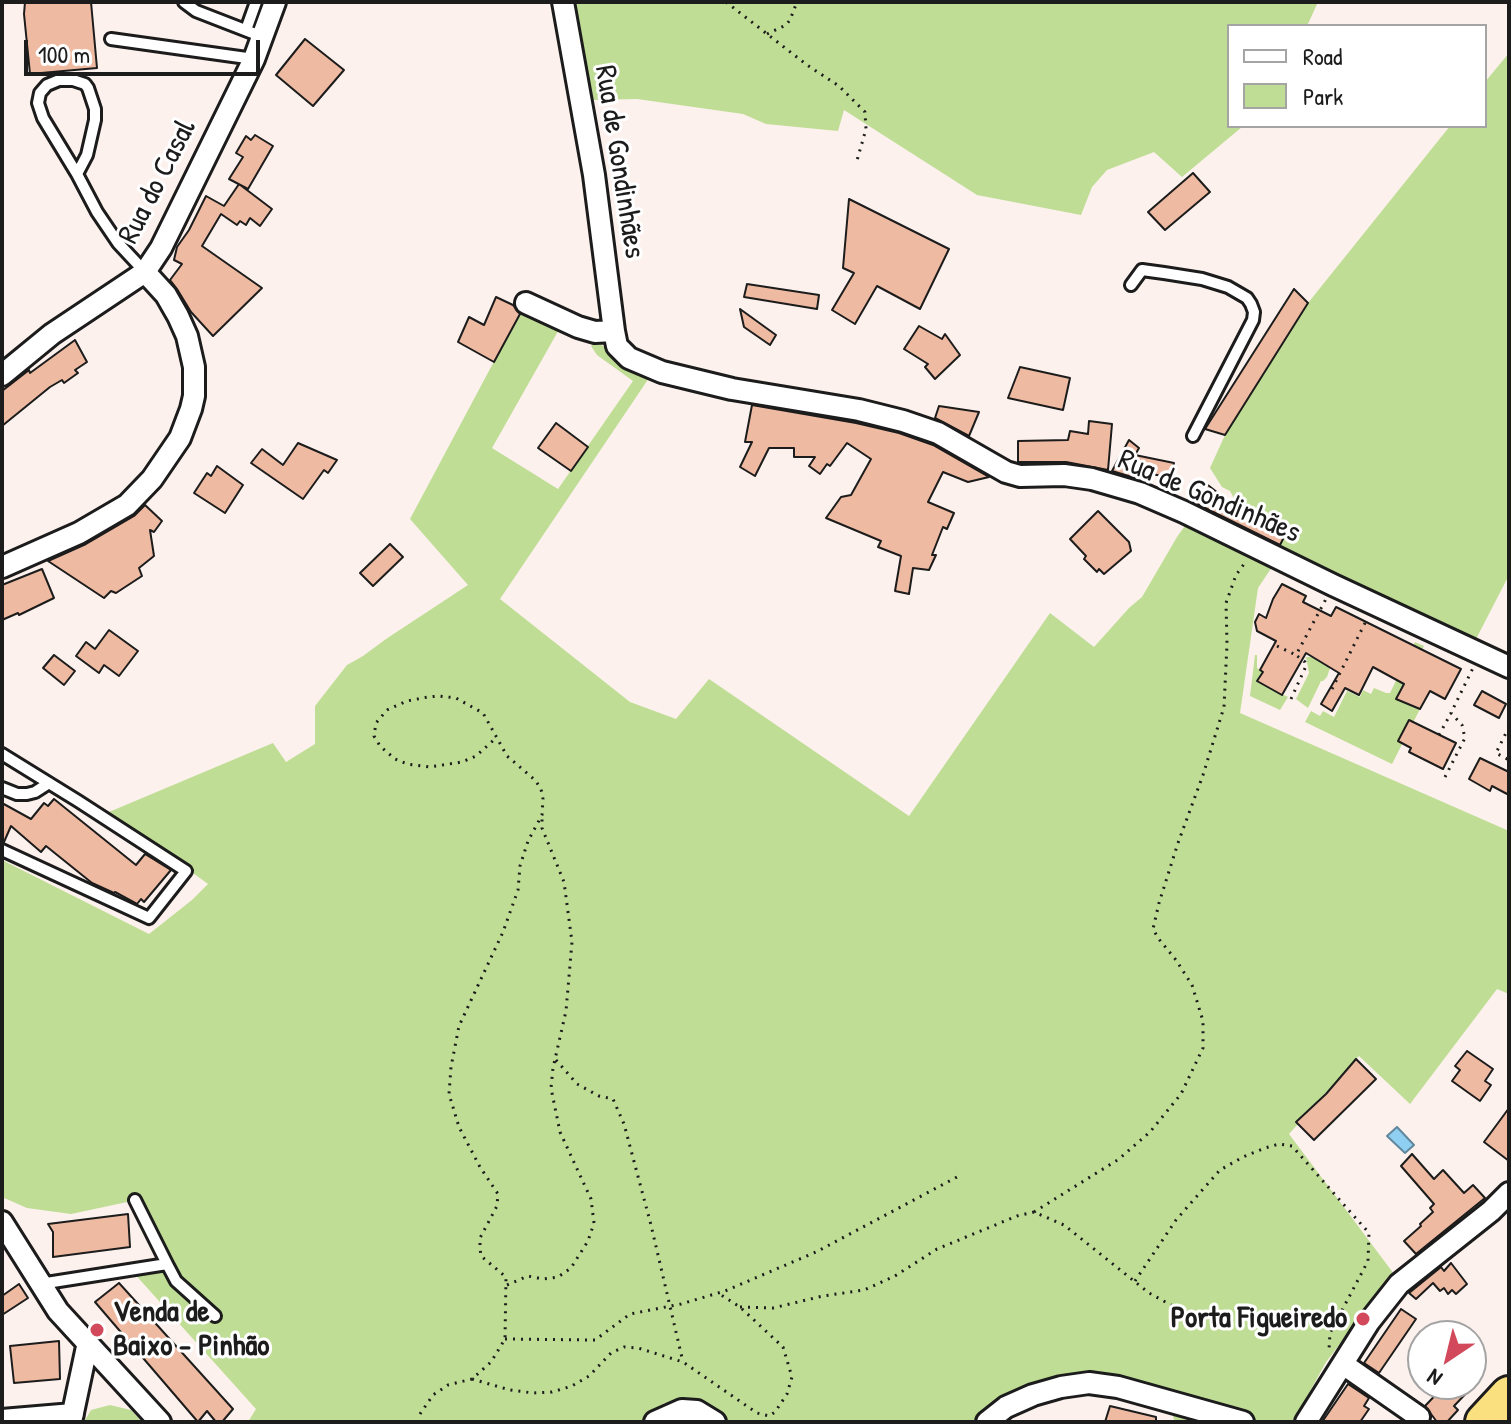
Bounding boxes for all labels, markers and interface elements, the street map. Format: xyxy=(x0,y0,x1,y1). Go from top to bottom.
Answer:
scale bar xyxy=(28,24,264,74)
legend xyxy=(1227,24,1487,128)
text: 100 m xyxy=(38,38,90,70)
text: Road xyxy=(1303,40,1342,72)
street label: Rua de Gondinhães xyxy=(586,63,652,261)
text: Park xyxy=(1303,80,1343,112)
street label: Rua do Casal xyxy=(111,114,205,250)
street label: Rua de Gondinhães xyxy=(1112,442,1306,552)
place label: Venda de Baixo - Pinhão xyxy=(113,1295,269,1366)
place label: Porta Figueiredo xyxy=(1171,1301,1347,1337)
marker: Porta Figueiredo xyxy=(1354,1310,1372,1328)
north arrow xyxy=(1407,1320,1487,1400)
marker: Venda de Baixo - Pinhão xyxy=(88,1321,106,1339)
text: N xyxy=(1421,1362,1448,1394)

